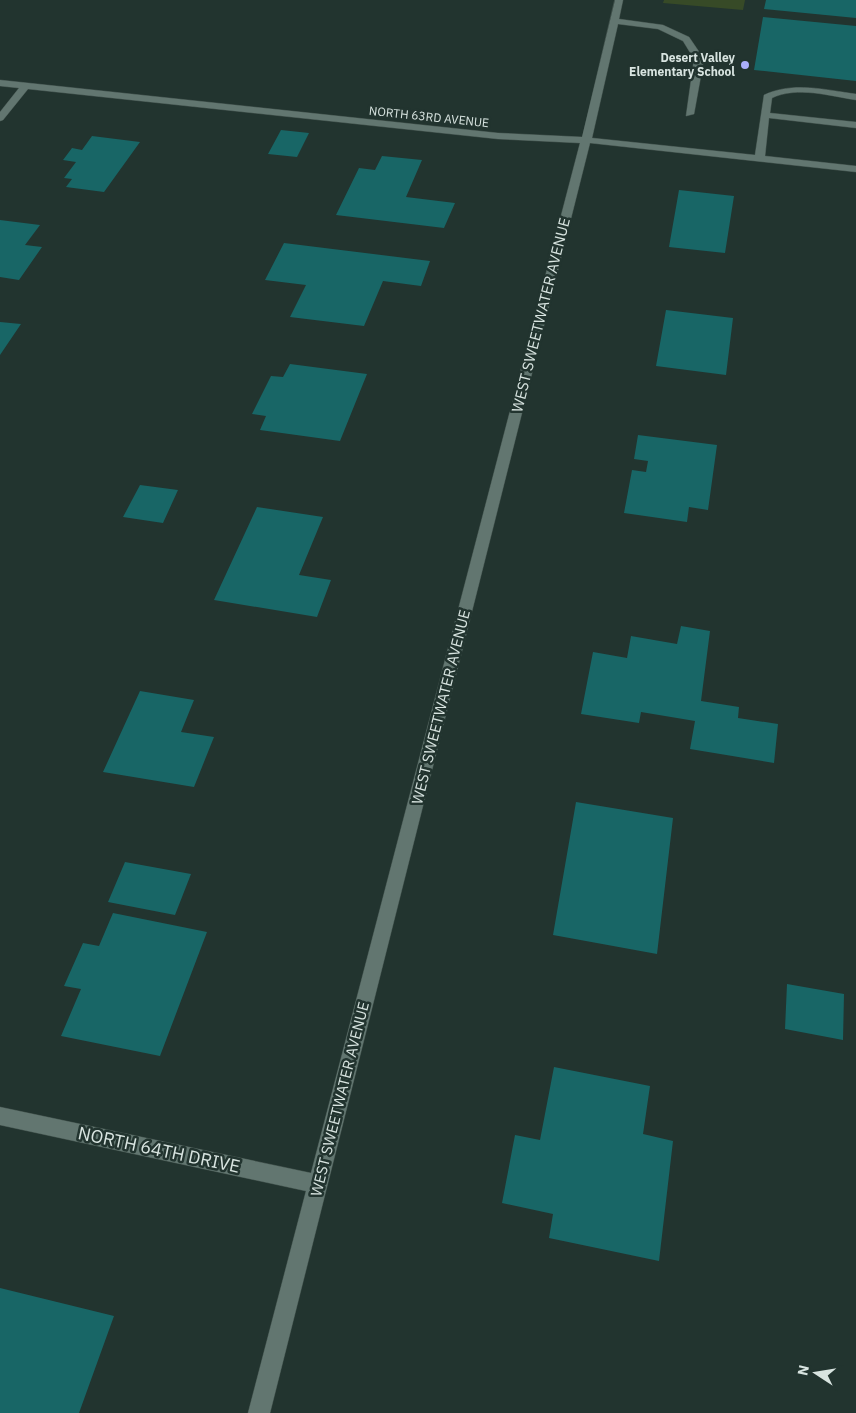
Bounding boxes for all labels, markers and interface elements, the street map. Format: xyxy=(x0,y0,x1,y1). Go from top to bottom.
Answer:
place label: Desert Valley Elementary School xyxy=(629,50,736,79)
marker: Desert Valley Elementary School xyxy=(739,59,751,71)
street label: NORTH 63RD AVENUE xyxy=(368,103,490,130)
street label: WEST SWEETWATER AVENUE xyxy=(507,216,574,414)
street label: WEST SWEETWATER AVENUE xyxy=(407,608,474,806)
street label: WEST SWEETWATER AVENUE xyxy=(306,1000,373,1198)
street label: NORTH 64TH DRIVE xyxy=(76,1121,242,1178)
north arrow xyxy=(791,1348,841,1398)
text: N xyxy=(793,1363,813,1377)

